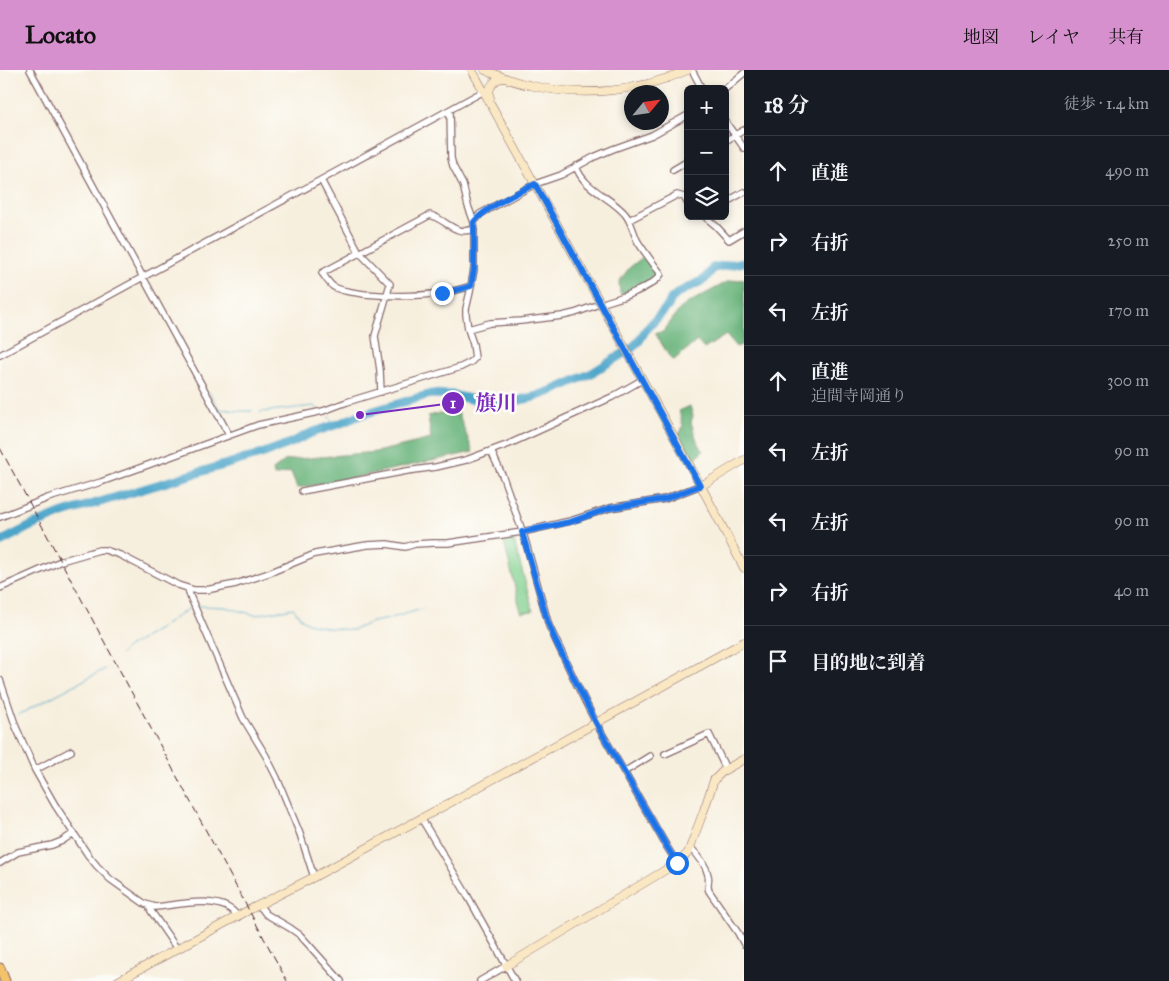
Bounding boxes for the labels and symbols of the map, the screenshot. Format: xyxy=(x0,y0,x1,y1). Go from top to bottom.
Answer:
north arrow xyxy=(624,85,669,130)
route end xyxy=(431,282,454,305)
callout: 旗川 xyxy=(440,385,527,421)
text: 旗川 xyxy=(475,390,517,416)
text: 1 xyxy=(450,394,456,412)
route start xyxy=(666,852,689,875)

